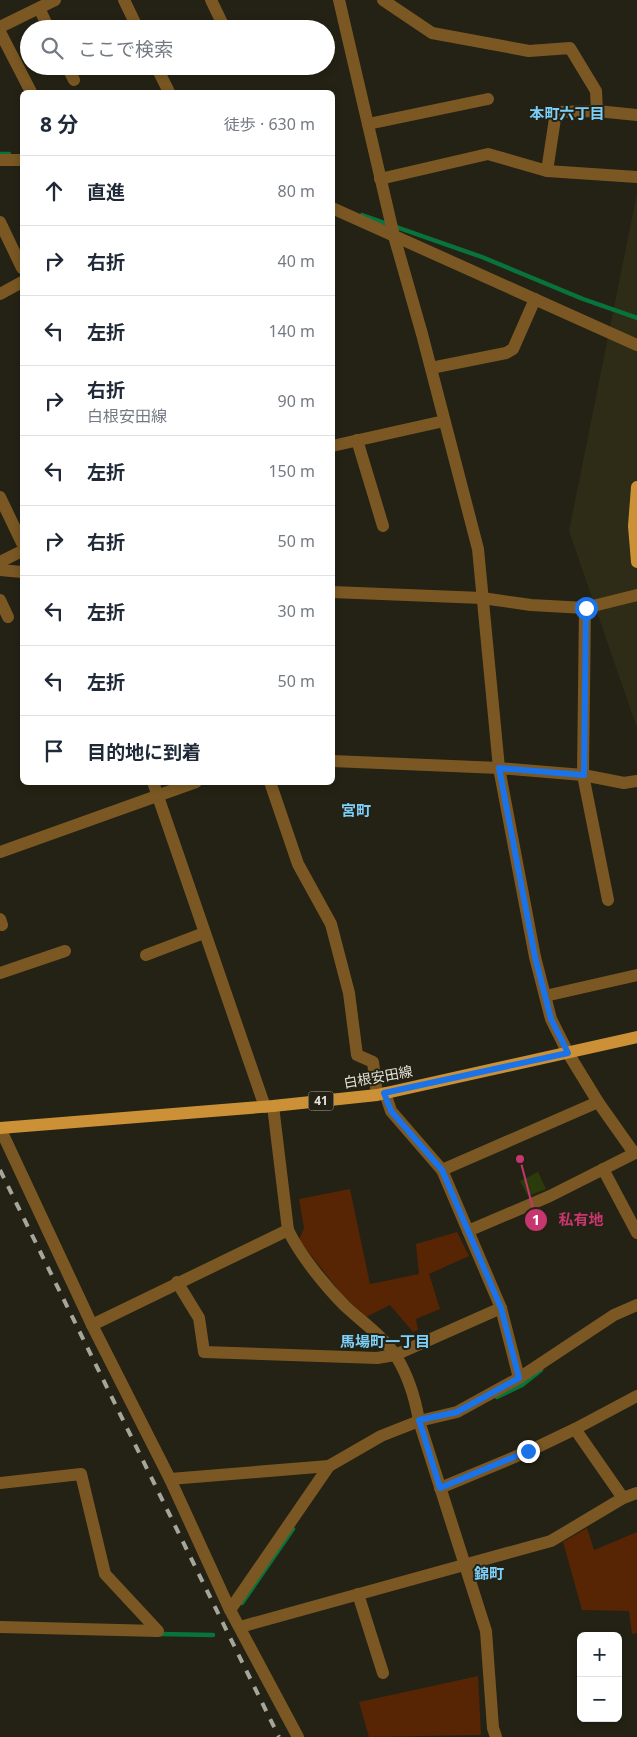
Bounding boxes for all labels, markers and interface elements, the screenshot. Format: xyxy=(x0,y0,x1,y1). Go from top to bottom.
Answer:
search box xyxy=(20,20,335,75)
icon: search xyxy=(38,34,66,62)
text: ここで検索 xyxy=(78,36,173,62)
district label: 本町六丁目 xyxy=(529,103,605,123)
text: 8 分 xyxy=(40,110,78,138)
text: 徒歩 · 630 m xyxy=(224,113,315,135)
icon: ahead xyxy=(40,177,68,205)
text: 直進 xyxy=(87,179,125,205)
text: 80 m xyxy=(278,180,315,202)
icon: right xyxy=(40,247,68,275)
text: 右折 xyxy=(87,249,125,275)
text: 40 m xyxy=(278,250,315,272)
icon: left xyxy=(40,317,68,345)
text: 左折 xyxy=(87,319,125,345)
text: 140 m xyxy=(268,320,315,342)
text: 右折 xyxy=(87,377,125,403)
icon: right xyxy=(40,387,68,415)
text: 90 m xyxy=(278,390,315,412)
text: 白根安田線 xyxy=(87,405,167,427)
icon: left xyxy=(40,457,68,485)
text: 左折 xyxy=(87,459,125,485)
text: 150 m xyxy=(268,460,315,482)
icon: right xyxy=(40,527,68,555)
text: 右折 xyxy=(87,529,125,555)
text: 50 m xyxy=(278,530,315,552)
icon: left xyxy=(40,597,68,625)
route start xyxy=(575,597,598,620)
text: 左折 xyxy=(87,599,125,625)
text: 30 m xyxy=(278,600,315,622)
icon: left xyxy=(40,667,68,695)
text: 左折 xyxy=(87,669,125,695)
text: 50 m xyxy=(278,670,315,692)
icon: arrive xyxy=(40,737,68,765)
text: 目的地に到着 xyxy=(87,739,201,765)
district label: 宮町 xyxy=(341,800,371,820)
street label: 白根安田線 xyxy=(342,1061,414,1092)
road number: 41 xyxy=(308,1092,334,1110)
callout: 私有地 xyxy=(523,1205,613,1235)
text: 1 xyxy=(532,1209,540,1229)
text: 私有地 xyxy=(558,1209,604,1229)
district label: 馬場町一丁目 xyxy=(340,1331,430,1351)
route end xyxy=(517,1440,540,1463)
district label: 錦町 xyxy=(474,1563,504,1583)
map controls xyxy=(577,1632,622,1722)
button: + xyxy=(577,1632,622,1677)
button: − xyxy=(577,1677,622,1722)

